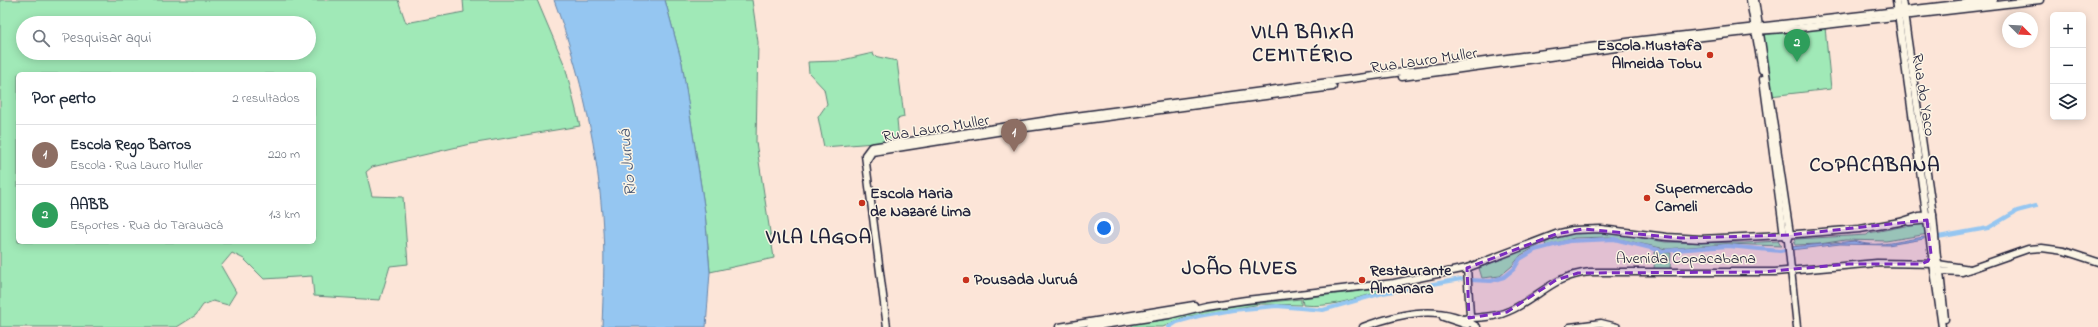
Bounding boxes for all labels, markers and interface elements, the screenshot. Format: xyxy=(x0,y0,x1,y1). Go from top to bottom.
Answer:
north arrow xyxy=(2002,12,2038,48)
map controls xyxy=(2050,12,2086,120)
button: + xyxy=(2050,12,2086,48)
search box xyxy=(16,16,316,60)
district label: VILA BAIXA CEMITÉRIO xyxy=(1250,19,1355,71)
icon: search xyxy=(30,27,52,49)
text: Pesquisar aqui xyxy=(62,27,151,49)
pin: 2 xyxy=(1784,29,1810,62)
place label: Escola Mustafa Almeida Tobu xyxy=(1597,34,1702,76)
street label: Rua Lauro Muller xyxy=(1369,42,1479,80)
button: − xyxy=(2050,48,2086,84)
marker: Escola Mustafa Almeida Tobu xyxy=(1705,50,1715,60)
street label: Rua do Yaco xyxy=(1905,52,1941,138)
button: layers xyxy=(2050,84,2086,120)
text: Por perto xyxy=(32,86,96,111)
text: 2 resultados xyxy=(232,89,300,108)
street label: Rua Lauro Muller xyxy=(881,109,991,149)
pin: 1 xyxy=(1001,119,1027,152)
water label: Rio Juruá xyxy=(613,127,643,198)
text: Escola Rego Barros xyxy=(70,134,191,156)
text: 1 xyxy=(43,145,47,164)
text: 220 m xyxy=(268,145,300,164)
district label: COPACABANA xyxy=(1809,152,1941,181)
text: Escola · Rua Lauro Muller xyxy=(70,156,203,175)
place label: Supermercado Cameli xyxy=(1655,177,1753,219)
place label: Escola Maria de Nazaré Lima xyxy=(870,182,971,224)
marker: Supermercado Cameli xyxy=(1642,193,1652,203)
text: AABB xyxy=(70,194,109,216)
marker: Escola Maria de Nazaré Lima xyxy=(857,198,867,208)
text: 2 xyxy=(42,205,48,224)
text: 1.3 km xyxy=(269,205,300,224)
text: Esportes · Rua do Tarauacá xyxy=(70,216,223,235)
your location xyxy=(1094,218,1114,238)
district label: VILA LAGOA xyxy=(765,224,872,253)
street label: Avenida Copacabana xyxy=(1616,247,1756,271)
district label: JOÃO ALVES xyxy=(1182,255,1298,284)
place label: Restaurante Almanara xyxy=(1369,259,1452,301)
place label: Pousada Juruá xyxy=(974,268,1078,292)
marker: Pousada Juruá xyxy=(961,275,971,285)
marker: Restaurante Almanara xyxy=(1357,275,1367,285)

